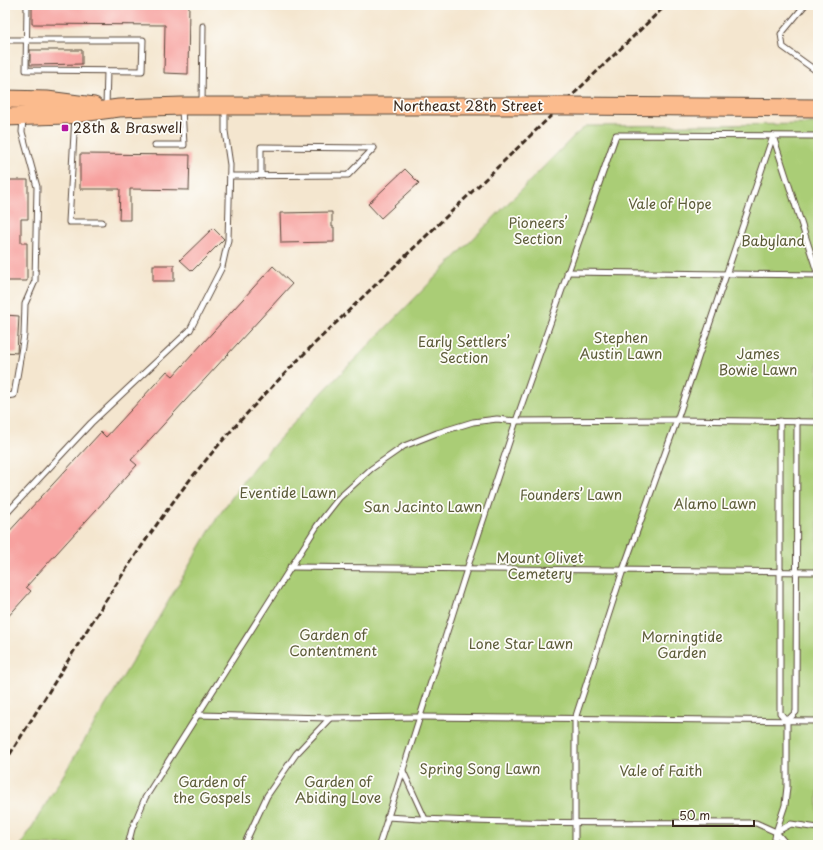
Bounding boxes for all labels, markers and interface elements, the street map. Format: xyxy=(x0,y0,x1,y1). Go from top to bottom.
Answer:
street label: Northeast 28th Street xyxy=(393,95,543,116)
place label: 28th & Braswell xyxy=(73,117,182,138)
marker: 28th & Braswell xyxy=(60,123,70,133)
park label: Vale of Hope xyxy=(628,193,712,214)
park label: Pioneers’ Section xyxy=(508,212,568,249)
park label: Babyland xyxy=(741,230,805,251)
park label: Stephen Austin Lawn xyxy=(580,327,662,364)
park label: Early Settlers’ Section xyxy=(418,331,510,368)
park label: James Bowie Lawn xyxy=(718,343,798,380)
park label: Eventide Lawn xyxy=(240,482,336,503)
park label: Founders’ Lawn xyxy=(520,484,622,505)
park label: Alamo Lawn xyxy=(673,493,757,514)
park label: San Jacinto Lawn xyxy=(364,496,482,517)
park label: Mount Olivet Cemetery xyxy=(497,547,584,584)
park label: Garden of Contentment xyxy=(289,624,377,661)
park label: Morningtide Garden xyxy=(641,626,723,663)
park label: Lone Star Lawn xyxy=(469,633,573,654)
park label: Spring Song Lawn xyxy=(419,758,541,779)
park label: Vale of Faith xyxy=(620,760,702,781)
park label: Garden of the Gospels xyxy=(173,771,251,808)
park label: Garden of Abiding Love xyxy=(295,771,381,808)
scale bar xyxy=(673,802,754,828)
text: 50 m xyxy=(679,806,710,824)

